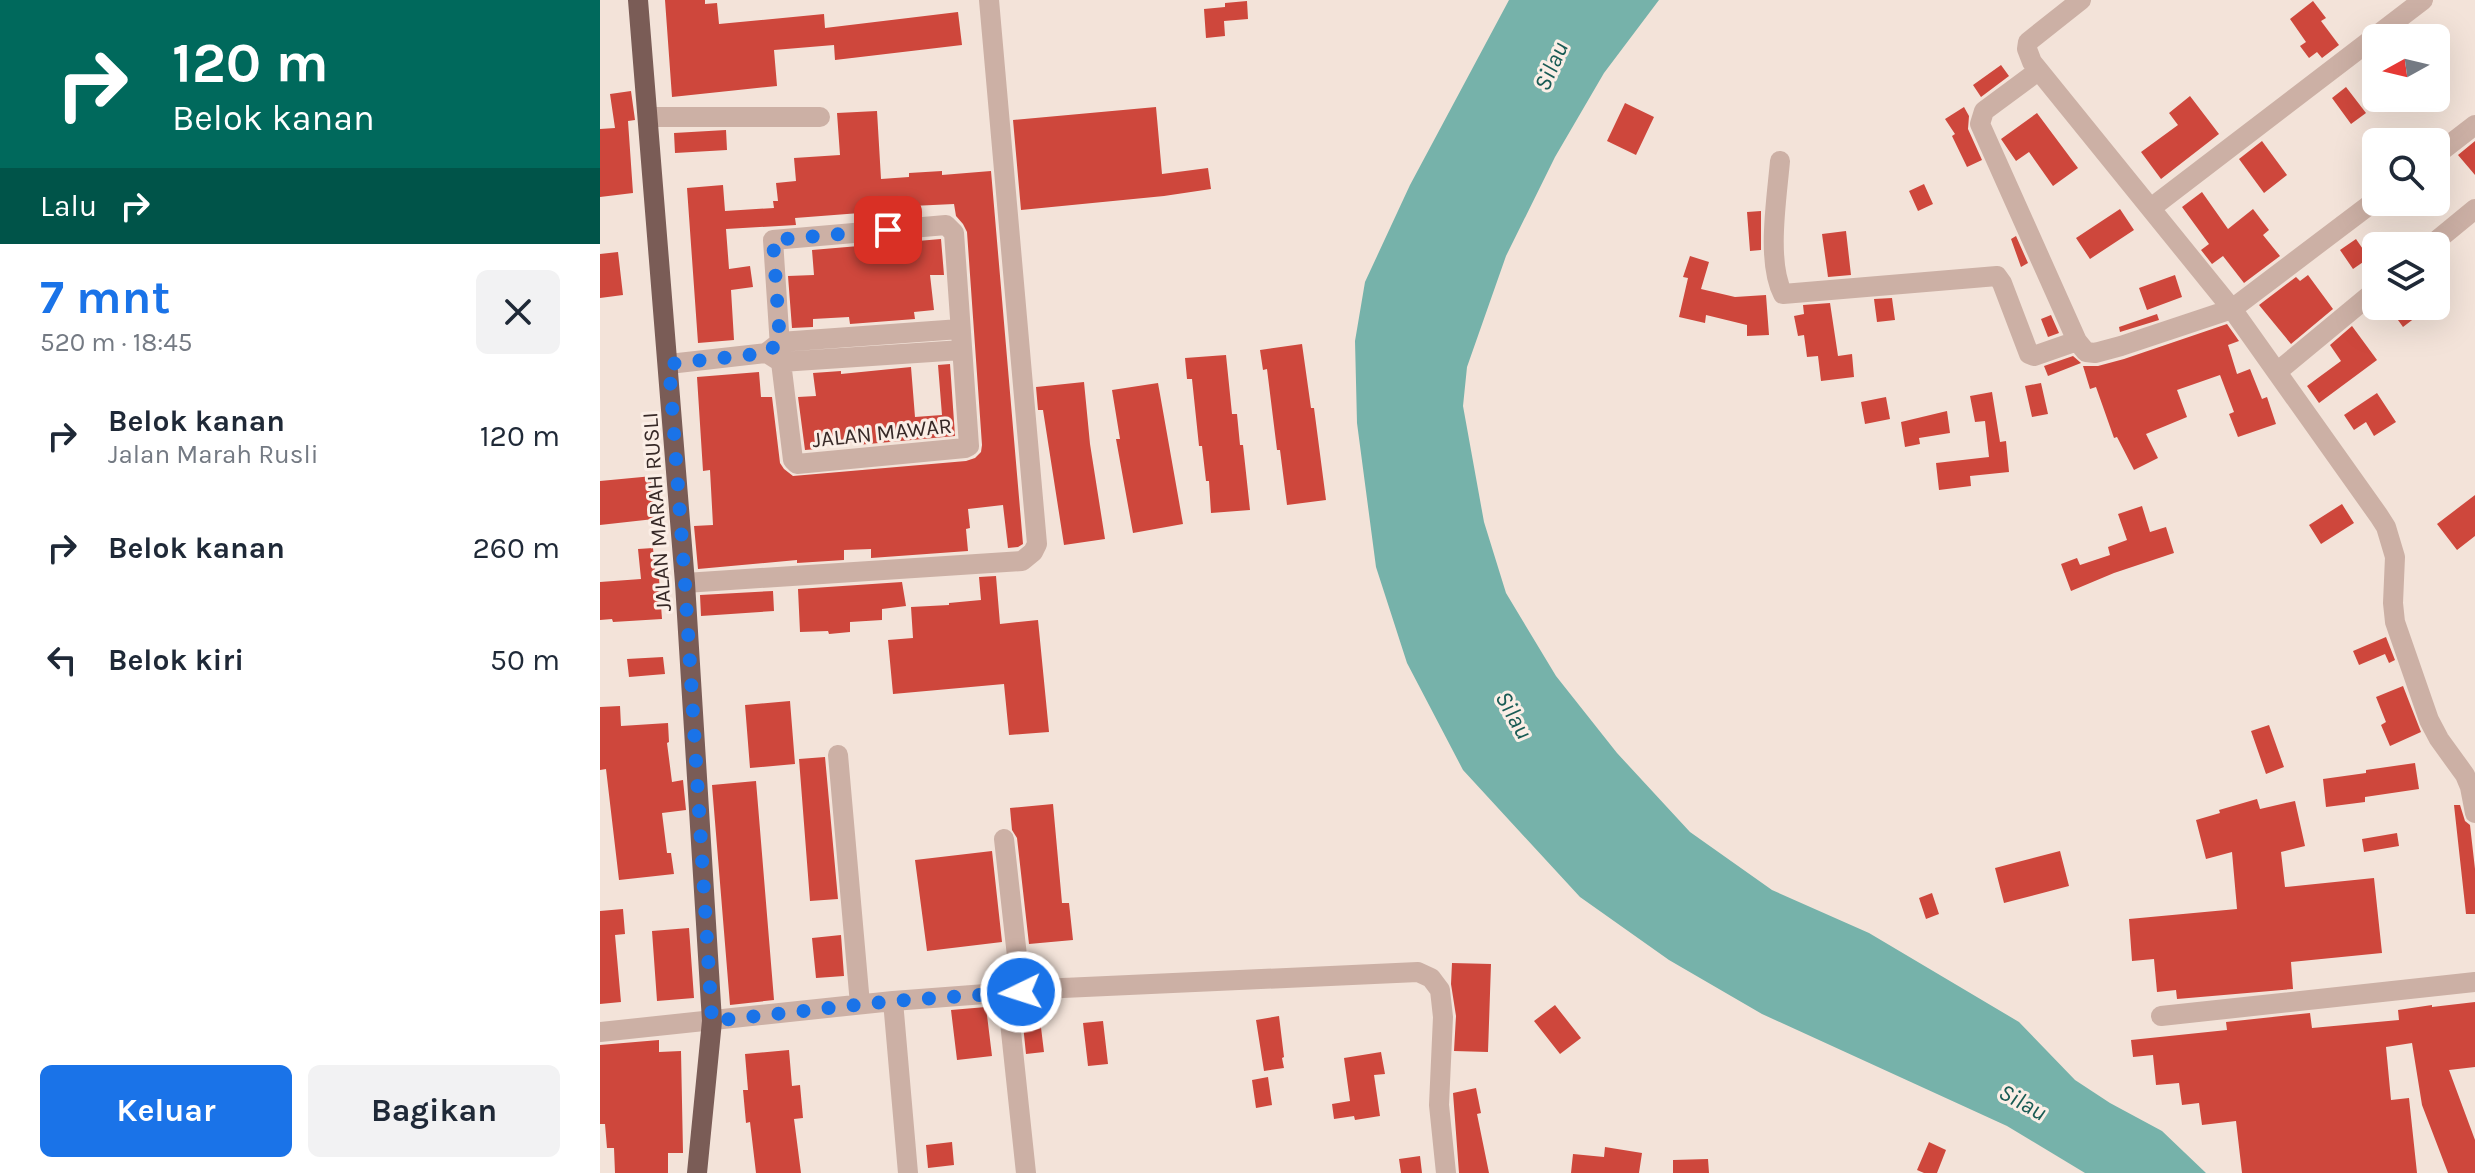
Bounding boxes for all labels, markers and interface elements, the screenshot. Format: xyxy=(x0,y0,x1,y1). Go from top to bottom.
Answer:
north arrow xyxy=(2362,24,2450,112)
map controls xyxy=(2362,24,2450,320)
text: 120 m xyxy=(172,30,329,95)
icon: right xyxy=(40,32,144,136)
water label: Silau xyxy=(1528,37,1574,95)
text: Belok kanan xyxy=(172,97,375,139)
button: search xyxy=(2362,128,2450,216)
icon: right xyxy=(113,184,157,228)
text: Lalu xyxy=(40,188,97,224)
pin xyxy=(854,196,922,264)
icon: arrive xyxy=(866,208,910,252)
button: layers xyxy=(2362,232,2450,320)
text: 7 mnt xyxy=(40,269,170,325)
button: close xyxy=(476,270,560,354)
text: 520 m · 18:45 xyxy=(40,327,192,358)
text: Belok kanan xyxy=(108,403,285,439)
street label: JALAN MARAH RUSLI xyxy=(637,411,677,612)
street label: JALAN MAWAR xyxy=(811,413,953,453)
icon: right xyxy=(40,414,84,458)
text: 120 m xyxy=(480,418,560,454)
text: Jalan Marah Rusli xyxy=(108,439,319,470)
icon: right xyxy=(40,526,84,570)
text: Belok kanan xyxy=(108,530,285,566)
text: 260 m xyxy=(472,530,560,566)
icon: left xyxy=(40,638,84,682)
text: Belok kiri xyxy=(108,642,244,678)
text: 50 m xyxy=(490,642,560,678)
water label: Silau xyxy=(1489,686,1539,744)
position arrow xyxy=(979,950,1063,1034)
button: Keluar xyxy=(40,1065,292,1157)
button: Bagikan xyxy=(308,1065,560,1157)
water label: Silau xyxy=(1994,1077,2052,1127)

